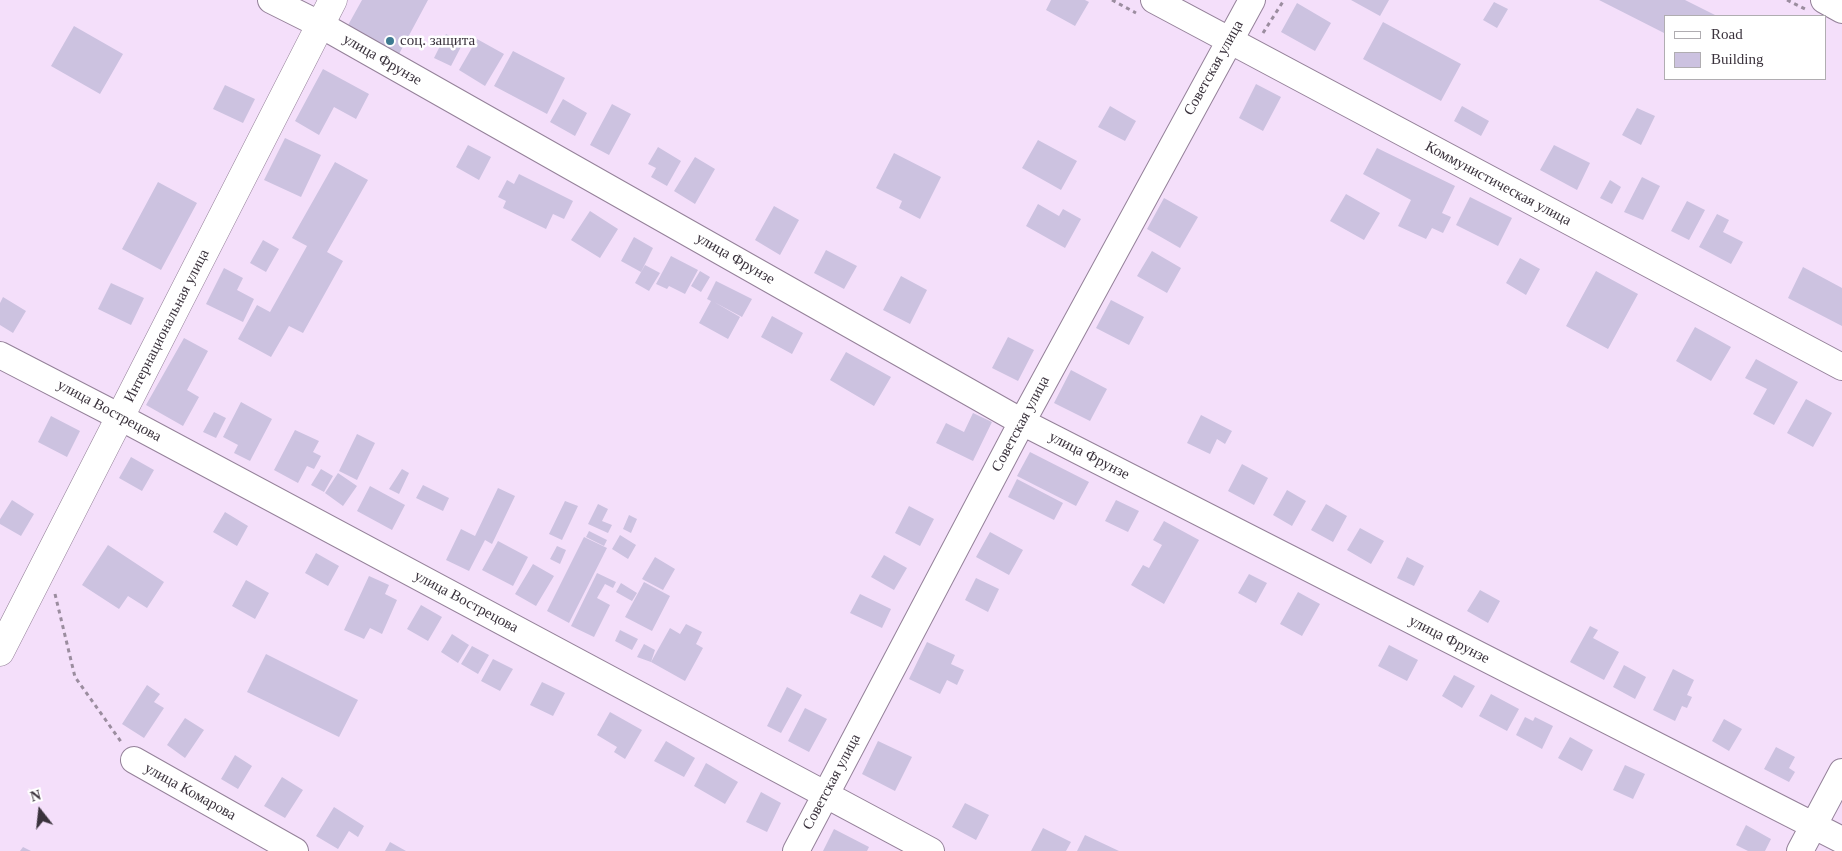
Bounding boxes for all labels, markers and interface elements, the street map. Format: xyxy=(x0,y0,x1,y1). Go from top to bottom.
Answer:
legend xyxy=(1664,15,1827,80)
street label: Советская улица xyxy=(1180,17,1248,119)
text: Road xyxy=(1711,26,1743,42)
street label: улица Фрунзе xyxy=(339,30,425,90)
place label: соц. защита xyxy=(400,32,475,50)
marker: соц. защита xyxy=(384,35,396,47)
text: Building xyxy=(1711,51,1764,67)
street label: Коммунистическая улица xyxy=(1422,138,1574,230)
street label: улица Фрунзе xyxy=(692,229,778,289)
street label: Интернациональная улица xyxy=(121,246,213,406)
street label: Советская улица xyxy=(988,373,1054,475)
street label: улица Вострецова xyxy=(54,376,164,446)
street label: улица Фрунзе xyxy=(1046,428,1132,484)
street label: улица Вострецова xyxy=(411,567,521,637)
street label: улица Фрунзе xyxy=(1406,612,1492,668)
street label: Советская улица xyxy=(799,731,865,833)
street label: улица Комарова xyxy=(141,759,239,825)
north arrow xyxy=(15,786,65,836)
text: N xyxy=(29,787,43,805)

